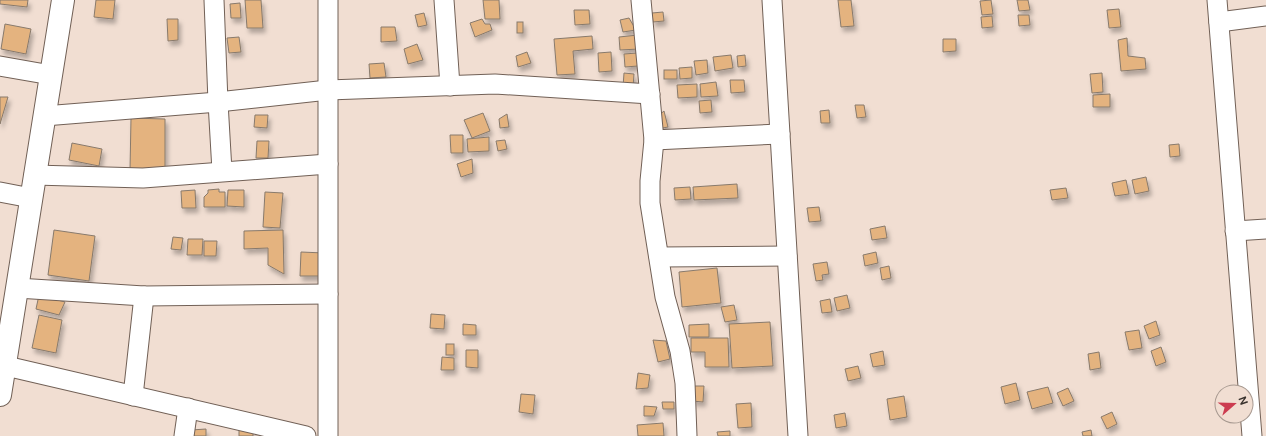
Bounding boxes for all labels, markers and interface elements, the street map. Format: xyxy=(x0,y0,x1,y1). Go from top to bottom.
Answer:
north arrow xyxy=(1214,384,1254,424)
text: N xyxy=(1235,394,1251,407)

